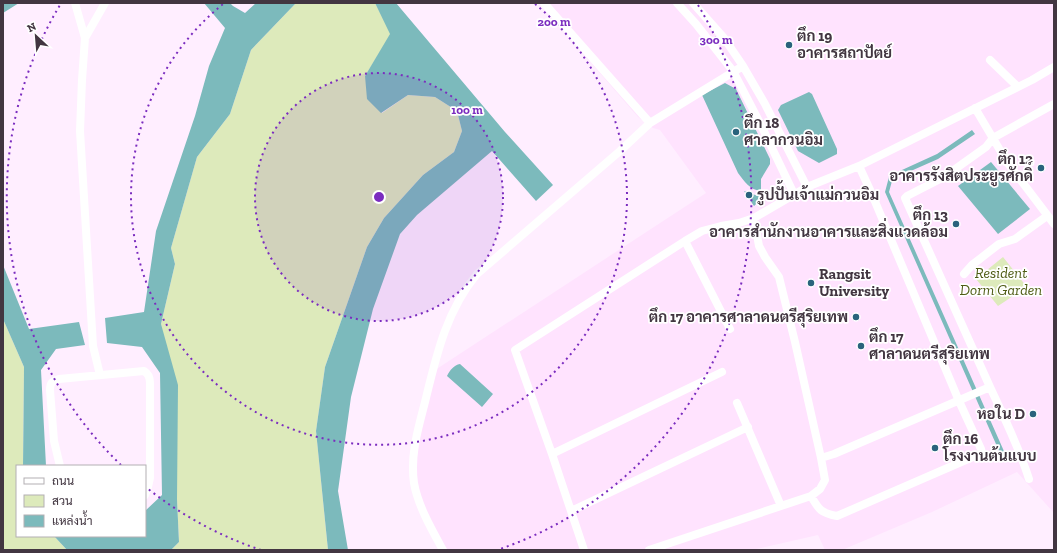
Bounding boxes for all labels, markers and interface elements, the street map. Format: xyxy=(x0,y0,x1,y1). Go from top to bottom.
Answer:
text: 200 m xyxy=(537,15,571,29)
north arrow xyxy=(16,16,56,56)
text: N xyxy=(25,20,39,35)
place label: ตึก 19 อาคารสถาปัตย์ xyxy=(797,26,893,62)
text: 300 m xyxy=(700,33,733,47)
marker: ตึก 19 อาคารสถาปัตย์ xyxy=(784,40,794,50)
text: 100 m xyxy=(451,103,483,117)
place label: ตึก 18 ศาลากวนอิม xyxy=(744,113,823,149)
marker: ตึก 18 ศาลากวนอิม xyxy=(731,127,741,137)
place label: ตึก 12 อาคารรังสิตประยูรศักดิ์ xyxy=(889,149,1033,187)
marker: ตึก 12 อาคารรังสิตประยูรศักดิ์ xyxy=(1036,163,1046,173)
place label: รูปปั้นเจ้าแม่กวนอิม xyxy=(757,180,879,206)
centre of rings xyxy=(372,190,386,204)
marker: รูปปั้นเจ้าแม่กวนอิม xyxy=(744,190,754,200)
place label: ตึก 13 อาคารสำนักงานอาคารและสิ่งแวดล้อม xyxy=(709,205,948,241)
marker: ตึก 13 อาคารสำนักงานอาคารและสิ่งแวดล้อม xyxy=(951,219,961,229)
park label: Resident Dorm Garden xyxy=(960,264,1042,299)
place label: Rangsit University xyxy=(819,265,889,300)
marker: Rangsit University xyxy=(806,278,816,288)
place label: ตึก 17 อาคารศาลาดนตรีสุริยเทพ xyxy=(649,307,848,328)
marker: ตึก 17 อาคารศาลาดนตรีสุริยเทพ xyxy=(851,312,861,322)
place label: ตึก 17 ศาลาดนตรีสุริยเทพ xyxy=(869,327,990,365)
marker: ตึก 17 ศาลาดนตรีสุริยเทพ xyxy=(856,341,866,351)
place label: หอใน D xyxy=(977,404,1026,423)
marker: หอใน D xyxy=(1028,409,1038,419)
place label: ตึก 16 โรงงานต้นแบบ xyxy=(942,429,1036,465)
marker: ตึก 16 โรงงานต้นแบบ xyxy=(930,443,940,453)
legend xyxy=(16,465,146,537)
text: ถนน xyxy=(52,474,75,488)
text: สวน xyxy=(52,494,73,508)
text: แหล่งน้ำ xyxy=(52,510,92,528)

